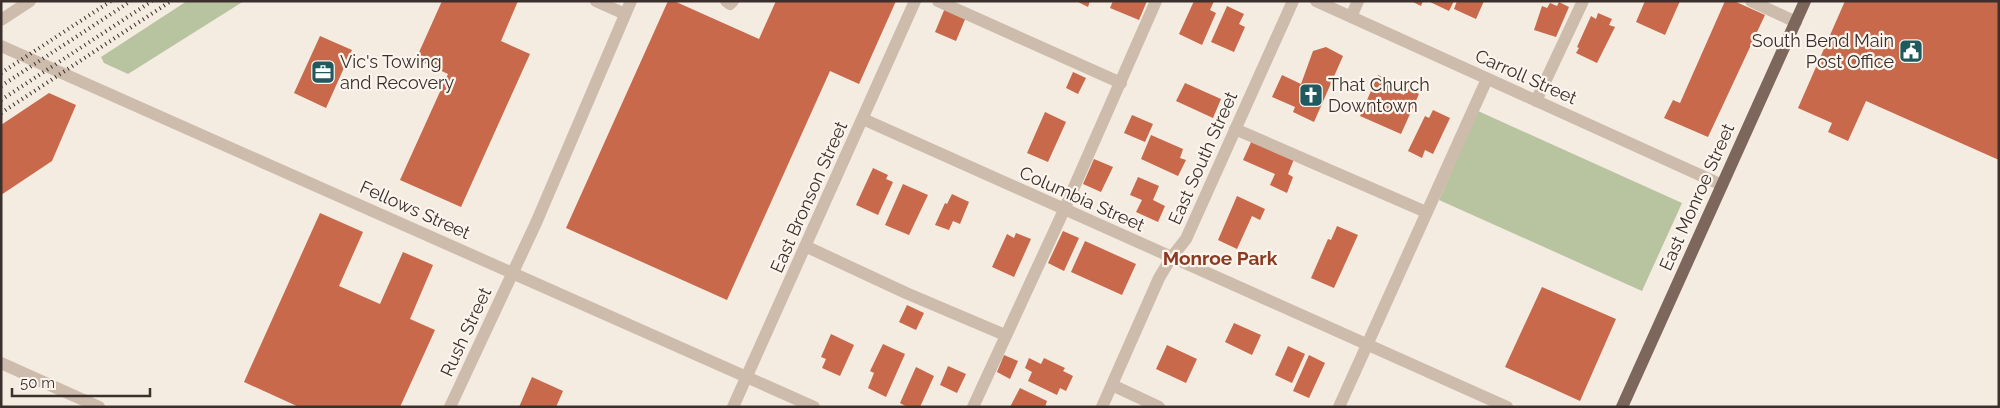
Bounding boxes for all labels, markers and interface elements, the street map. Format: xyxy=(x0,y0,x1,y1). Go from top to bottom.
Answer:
place label: South Bend Main Post Office xyxy=(1752,30,1894,72)
public building icon: South Bend Main Post Office xyxy=(1898,38,1924,64)
street label: Carroll Street xyxy=(1472,45,1580,108)
place label: Vic's Towing and Recovery xyxy=(340,51,454,93)
office icon: Vic's Towing and Recovery xyxy=(310,59,336,85)
place label: That Church Downtown xyxy=(1328,74,1430,116)
church icon: That Church Downtown xyxy=(1298,82,1324,108)
street label: East South Street xyxy=(1164,88,1241,228)
street label: East Bronson Street xyxy=(766,118,851,276)
street label: East Monroe Street xyxy=(1655,120,1738,274)
street label: Columbia Street xyxy=(1016,162,1148,235)
street label: Fellows Street xyxy=(357,176,474,243)
district label: Monroe Park xyxy=(1163,247,1278,269)
street label: Rush Street xyxy=(436,284,495,380)
scale bar xyxy=(12,366,150,398)
text: 50 m xyxy=(20,374,55,392)

